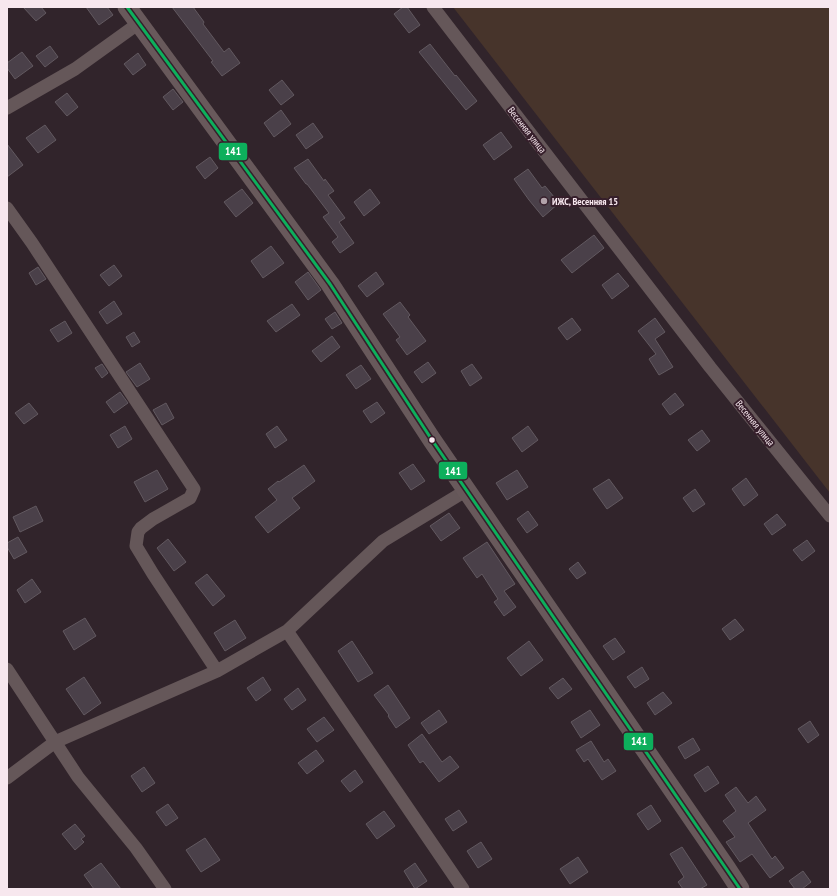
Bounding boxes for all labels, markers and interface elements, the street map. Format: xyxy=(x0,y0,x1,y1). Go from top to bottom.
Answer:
street label: Весенняя улица xyxy=(505,104,549,156)
line badge: 141 xyxy=(218,142,248,161)
text: 141 xyxy=(225,144,241,158)
place label: ИЖС, Весенняя 15 xyxy=(552,195,618,208)
marker: ИЖС, Весенняя 15 xyxy=(539,196,549,206)
street label: Весенняя улица xyxy=(733,397,777,449)
unlabelled marker xyxy=(427,435,437,445)
line badge: 141 xyxy=(438,461,468,480)
text: 141 xyxy=(445,464,461,478)
line badge: 141 xyxy=(623,732,654,751)
text: 141 xyxy=(631,734,647,748)

